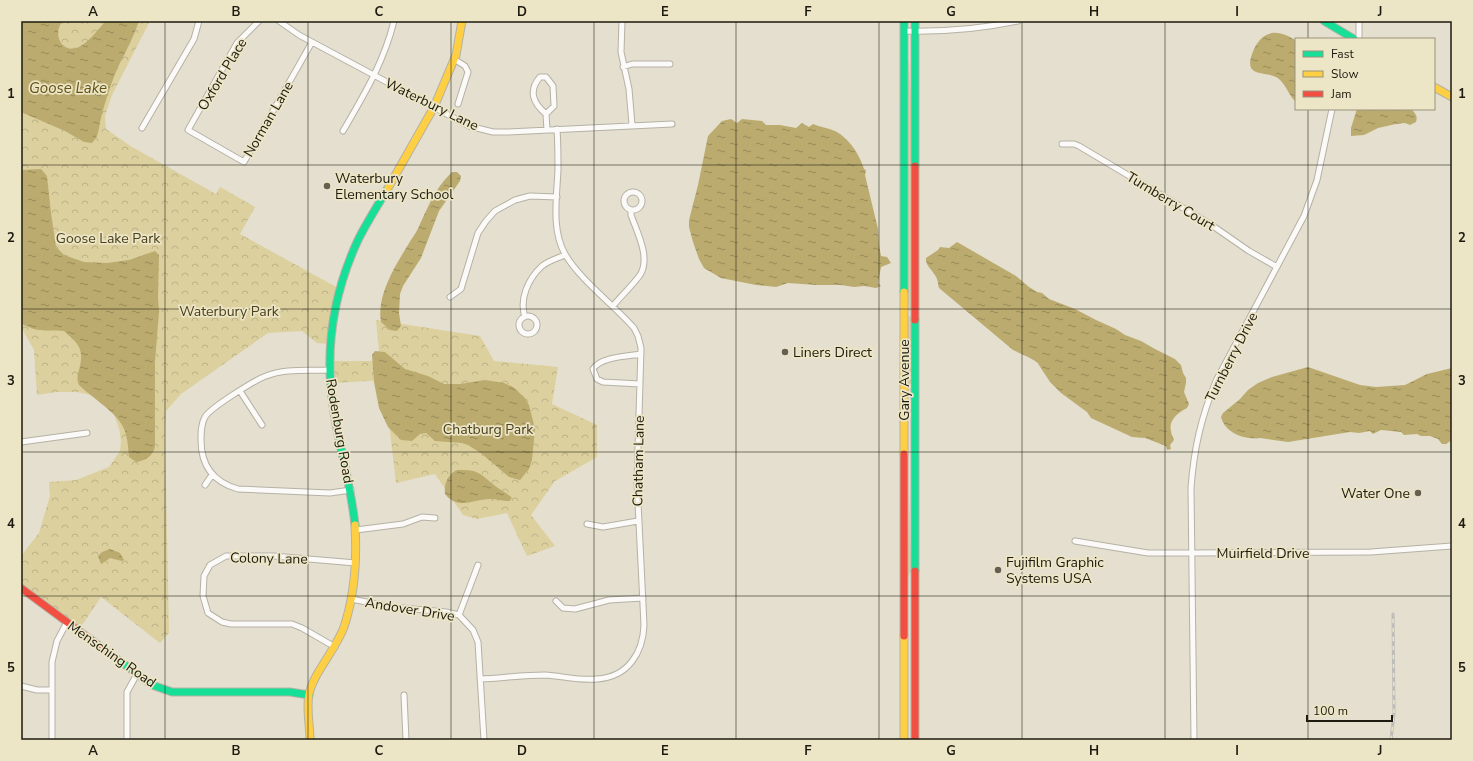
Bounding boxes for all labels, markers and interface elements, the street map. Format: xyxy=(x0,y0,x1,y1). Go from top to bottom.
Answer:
text: A xyxy=(88,3,98,21)
text: B xyxy=(232,3,241,21)
text: C xyxy=(375,3,384,21)
text: D xyxy=(517,3,527,21)
text: E xyxy=(661,3,669,21)
text: F xyxy=(804,3,812,21)
text: G xyxy=(946,3,956,21)
text: H xyxy=(1089,3,1099,21)
text: I xyxy=(1235,3,1239,21)
text: J xyxy=(1377,3,1382,21)
street label: Oxford Place xyxy=(193,35,251,114)
legend xyxy=(1295,38,1435,110)
text: Fast xyxy=(1331,46,1354,62)
text: Slow xyxy=(1331,66,1359,82)
street label: Waterbury Lane xyxy=(382,74,482,135)
water label: Goose Lake xyxy=(29,78,107,98)
street label: Norman Lane xyxy=(239,78,298,161)
text: 1 xyxy=(7,85,15,103)
text: 1 xyxy=(1458,85,1466,103)
text: Jam xyxy=(1330,86,1352,102)
street label: Turnberry Court xyxy=(1123,168,1219,235)
place label: Waterbury Elementary School xyxy=(335,169,454,204)
marker: Waterbury Elementary School xyxy=(322,181,332,191)
text: 2 xyxy=(7,229,15,247)
park label: Goose Lake Park xyxy=(56,229,161,248)
text: 2 xyxy=(1458,229,1466,247)
park label: Waterbury Park xyxy=(179,302,280,321)
street label: Turnberry Drive xyxy=(1201,309,1262,405)
street label: Gary Avenue xyxy=(895,339,914,421)
place label: Liners Direct xyxy=(793,343,872,362)
marker: Liners Direct xyxy=(780,347,790,357)
text: 3 xyxy=(7,372,15,390)
text: 3 xyxy=(1458,372,1466,390)
street label: Rodenburg Road xyxy=(321,377,358,485)
street label: Chatham Lane xyxy=(628,415,649,507)
park label: Chatburg Park xyxy=(443,420,534,439)
place label: Water One xyxy=(1341,484,1410,503)
marker: Water One xyxy=(1413,488,1423,498)
text: 4 xyxy=(7,515,15,533)
text: 4 xyxy=(1458,515,1466,533)
street label: Muirfield Drive xyxy=(1217,544,1309,563)
street label: Colony Lane xyxy=(230,548,308,569)
place label: Fujifilm Graphic Systems USA xyxy=(1006,553,1104,588)
marker: Fujifilm Graphic Systems USA xyxy=(993,565,1003,575)
street label: Andover Drive xyxy=(364,593,456,626)
street label: Mensching Road xyxy=(64,617,160,692)
text: 5 xyxy=(7,659,15,677)
text: 5 xyxy=(1458,659,1466,677)
scale bar xyxy=(1307,697,1392,723)
text: 100 m xyxy=(1313,703,1348,719)
text: A xyxy=(88,742,98,760)
text: B xyxy=(232,742,241,760)
text: C xyxy=(375,742,384,760)
text: D xyxy=(517,742,527,760)
text: E xyxy=(661,742,669,760)
text: F xyxy=(804,742,812,760)
text: G xyxy=(946,742,956,760)
text: H xyxy=(1089,742,1099,760)
text: I xyxy=(1235,742,1239,760)
text: J xyxy=(1377,742,1382,760)

